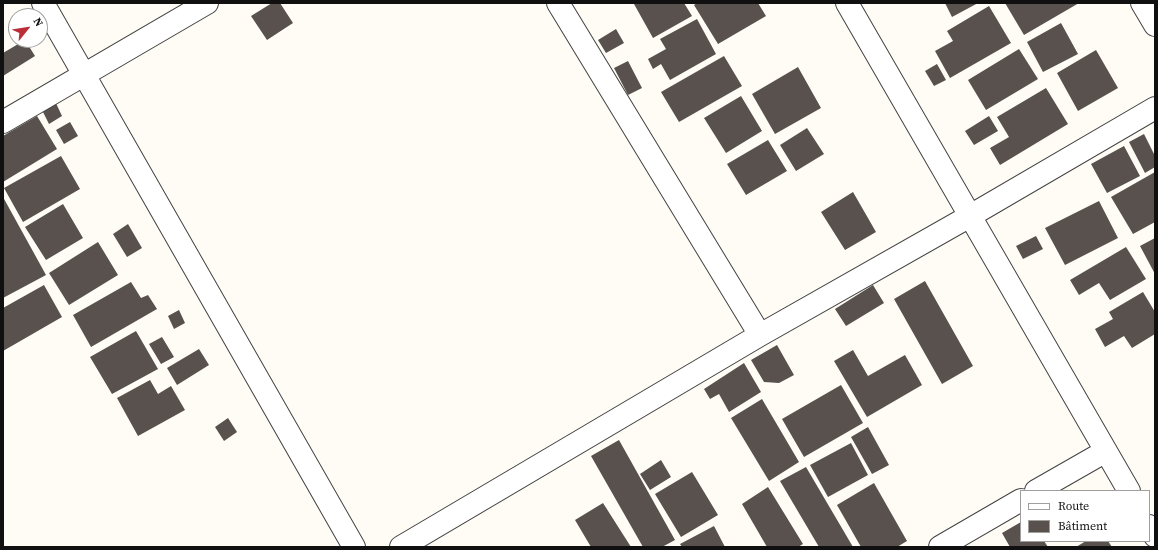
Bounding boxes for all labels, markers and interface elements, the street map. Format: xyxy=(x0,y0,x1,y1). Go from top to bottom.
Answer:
north arrow xyxy=(8,8,48,48)
text: N xyxy=(29,15,46,29)
legend xyxy=(1020,490,1150,542)
text: Route xyxy=(1058,498,1089,514)
text: Bâtiment xyxy=(1058,518,1107,534)

